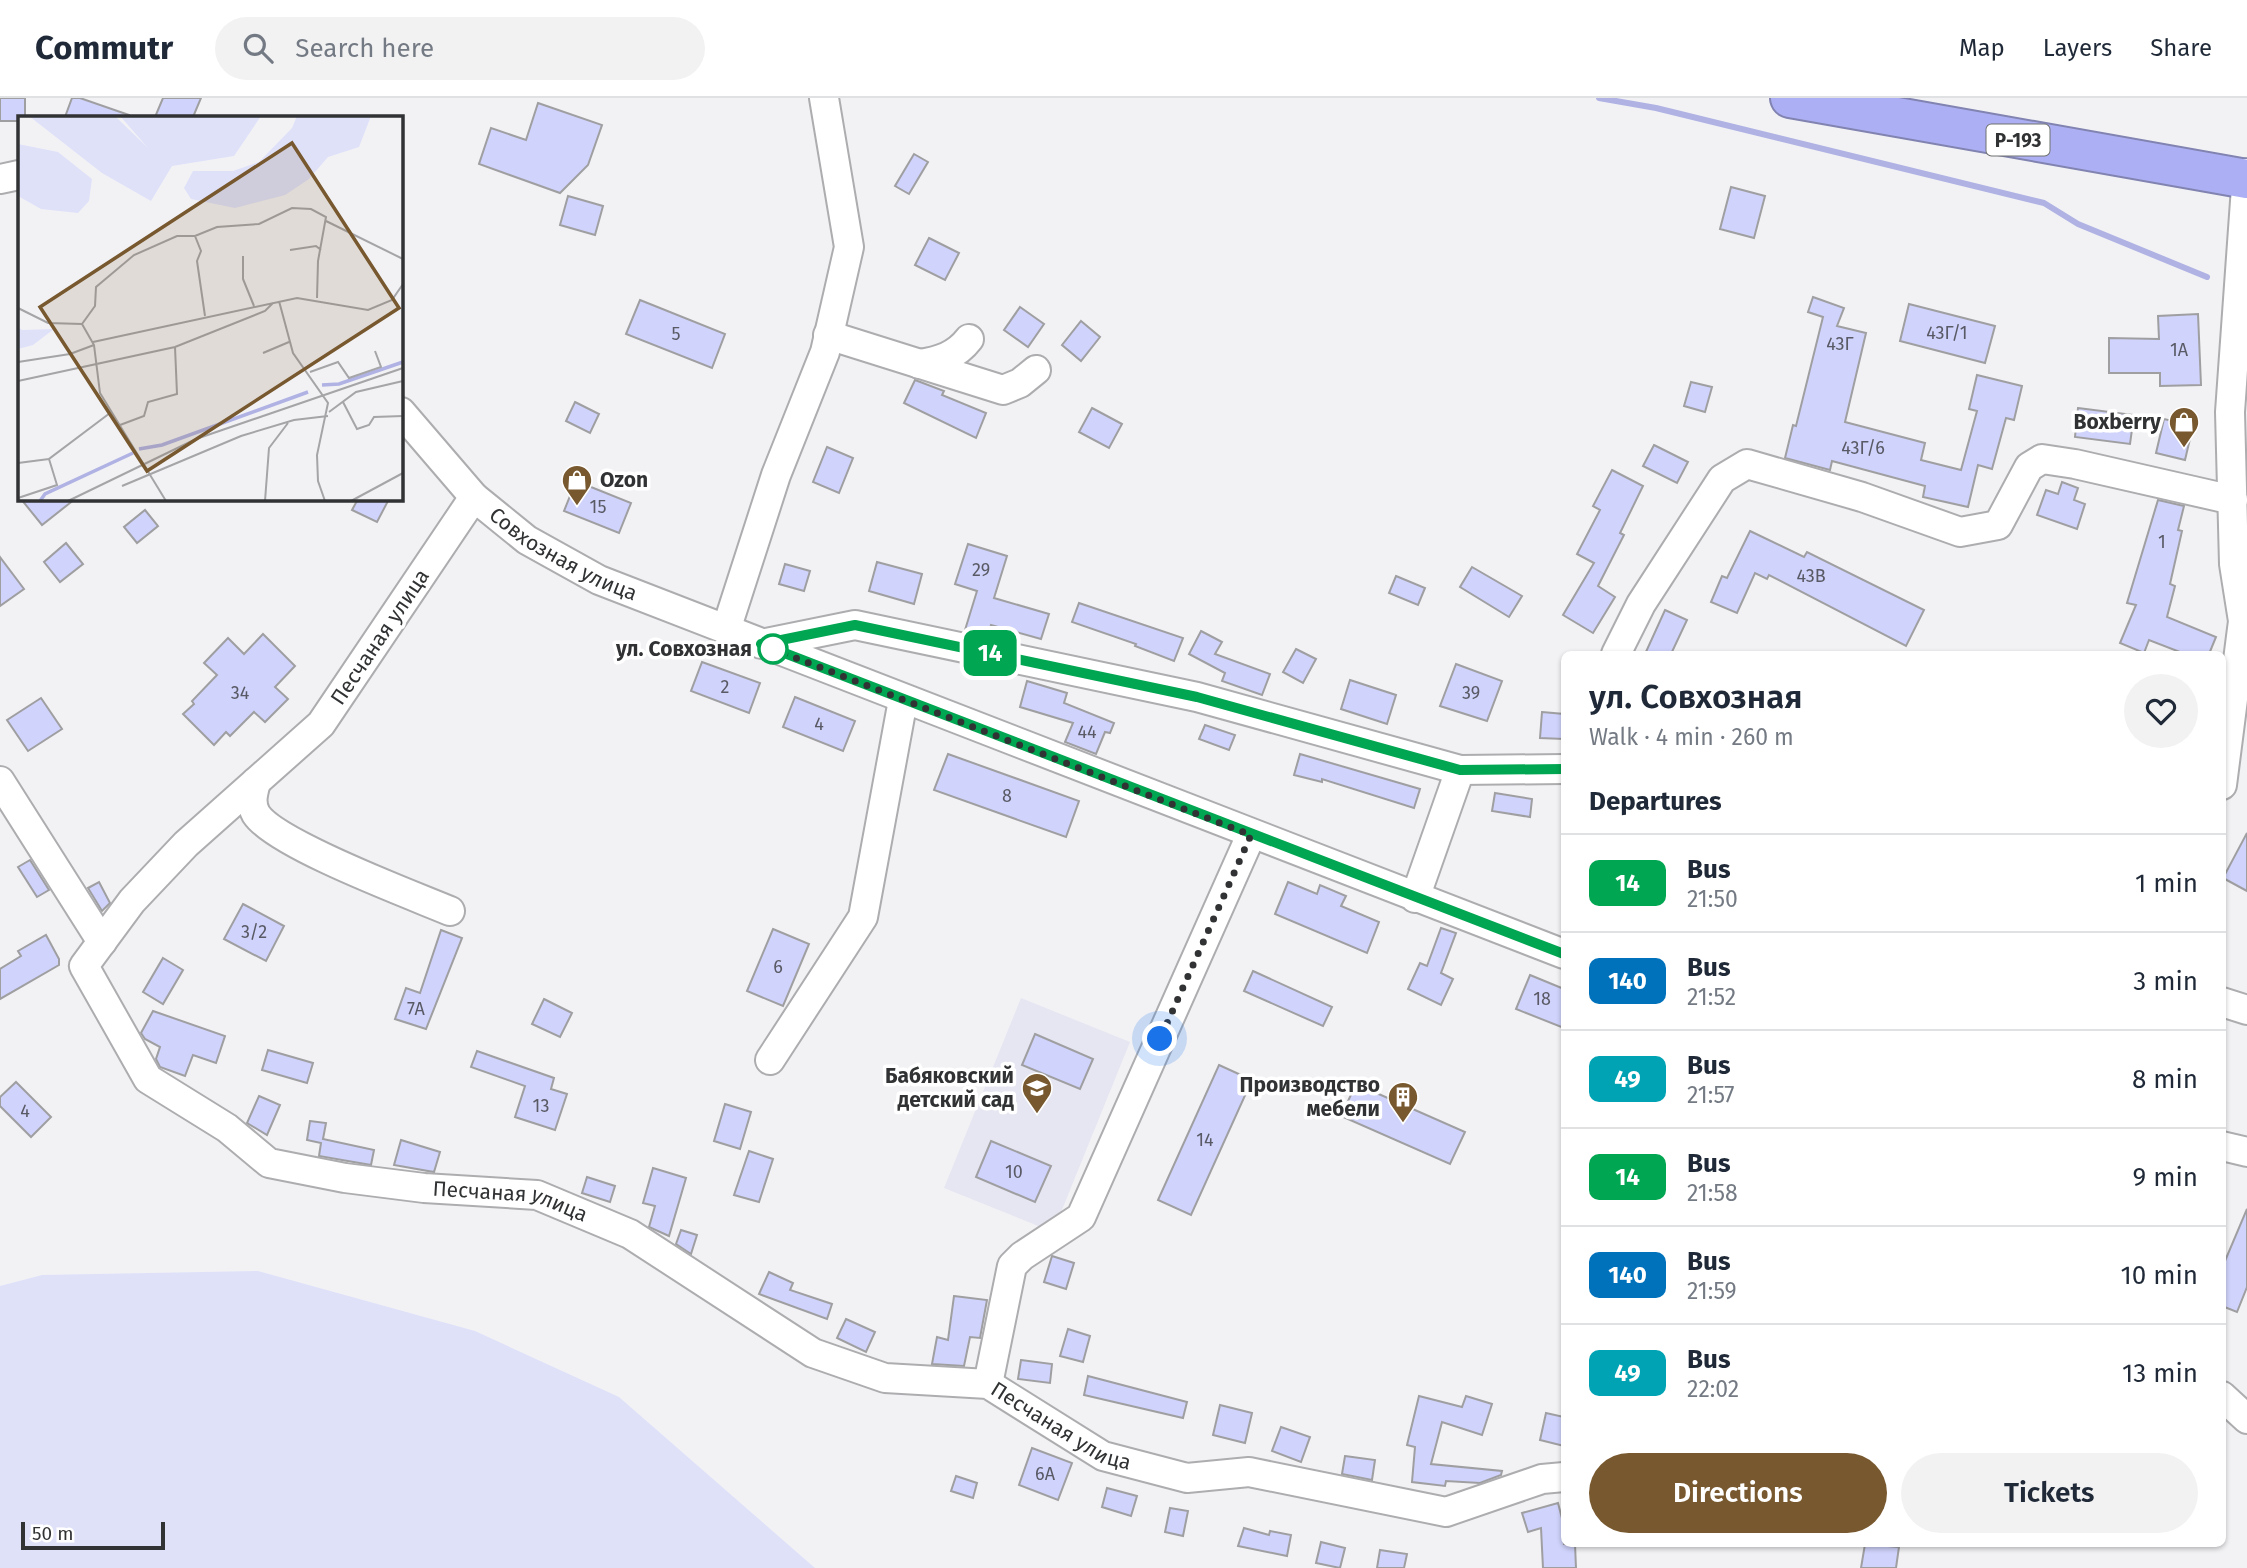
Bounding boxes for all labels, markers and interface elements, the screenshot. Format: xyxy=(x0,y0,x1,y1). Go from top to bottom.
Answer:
search box xyxy=(215,17,705,80)
text: Commutr xyxy=(35,28,173,68)
icon: search xyxy=(239,29,277,67)
text: Search here xyxy=(295,33,434,64)
text: Map xyxy=(1959,34,2005,62)
text: Layers xyxy=(2043,34,2112,62)
text: Share xyxy=(2150,34,2212,62)
inset map xyxy=(18,116,402,500)
road number: Р-193 xyxy=(1986,124,2050,156)
house number: 43Г/1 xyxy=(1926,322,1968,344)
house number: 5 xyxy=(671,323,681,345)
house number: 43Г xyxy=(1826,333,1854,355)
house number: 1А xyxy=(2170,339,2189,361)
shop icon: Boxberry xyxy=(2167,405,2201,449)
place label: Boxberry xyxy=(2073,409,2161,435)
house number: 43Г/6 xyxy=(1841,437,1885,459)
shop icon: Ozon xyxy=(560,463,594,507)
place label: Ozon xyxy=(600,467,648,493)
house number: 15 xyxy=(590,496,606,518)
street label: Совхозная улица xyxy=(484,502,641,607)
house number: 1 xyxy=(2158,531,2166,553)
house number: 29 xyxy=(972,559,990,581)
street label: Песчаная улица xyxy=(325,564,435,710)
house number: 43В xyxy=(1796,565,1826,587)
line badge: 14 xyxy=(958,630,1021,676)
marker: ул. Совхозная xyxy=(758,634,788,664)
place label: ул. Совхозная xyxy=(615,636,752,662)
text: 14 xyxy=(978,639,1002,667)
button: heart xyxy=(2124,674,2198,748)
house number: 2 xyxy=(721,676,730,698)
text: ул. Совхозная xyxy=(1589,677,1803,717)
house number: 34 xyxy=(231,682,250,704)
house number: 39 xyxy=(1462,682,1480,704)
house number: 4 xyxy=(814,713,824,735)
house number: 44 xyxy=(1077,721,1097,743)
text: Walk · 4 min · 260 m xyxy=(1589,723,1794,751)
house number: 8 xyxy=(1002,785,1012,807)
text: Departures xyxy=(1589,786,1722,817)
text: Bus xyxy=(1687,854,1730,885)
text: 1 min xyxy=(2135,868,2198,899)
text: 14 xyxy=(1615,869,1640,897)
text: 21:50 xyxy=(1687,885,1738,913)
house number: 3/2 xyxy=(241,921,267,943)
text: Bus xyxy=(1687,952,1730,983)
house number: 6 xyxy=(773,956,783,978)
text: 3 min xyxy=(2133,966,2198,997)
text: 140 xyxy=(1608,967,1647,995)
text: 21:52 xyxy=(1687,983,1736,1011)
house number: 18 xyxy=(1533,988,1551,1010)
house number: 7А xyxy=(407,998,426,1020)
your location xyxy=(1142,1021,1177,1056)
text: Bus xyxy=(1687,1050,1730,1081)
place label: Бабяковский детский сад xyxy=(885,1063,1014,1113)
text: 8 min xyxy=(2132,1064,2198,1095)
text: 49 xyxy=(1614,1065,1641,1093)
school or university icon: Бабяковский детский сад xyxy=(1020,1071,1054,1115)
place label: Производство мебели xyxy=(1239,1072,1380,1122)
building icon: Производство мебели xyxy=(1386,1080,1420,1124)
text: 21:57 xyxy=(1687,1081,1735,1109)
house number: 13 xyxy=(533,1095,549,1117)
house number: 4 xyxy=(20,1100,30,1122)
house number: 14 xyxy=(1196,1129,1214,1151)
text: Bus xyxy=(1687,1148,1730,1179)
house number: 10 xyxy=(1005,1161,1023,1183)
text: 9 min xyxy=(2133,1162,2198,1193)
text: 14 xyxy=(1615,1163,1640,1191)
street label: Песчаная улица xyxy=(432,1176,591,1228)
text: 21:58 xyxy=(1687,1179,1738,1207)
text: Bus xyxy=(1687,1246,1730,1277)
text: 10 min xyxy=(2120,1260,2198,1291)
text: 140 xyxy=(1608,1261,1647,1289)
text: 21:59 xyxy=(1687,1277,1737,1305)
text: Bus xyxy=(1687,1344,1730,1375)
text: 13 min xyxy=(2122,1358,2198,1389)
text: 49 xyxy=(1614,1359,1641,1387)
text: 22:02 xyxy=(1687,1375,1739,1403)
street label: Песчаная улица xyxy=(986,1376,1134,1476)
button: Directions xyxy=(1589,1453,1887,1533)
button: Tickets xyxy=(1901,1453,2198,1533)
house number: 6А xyxy=(1035,1463,1056,1485)
scale bar xyxy=(21,1519,164,1551)
text: 50 m xyxy=(32,1522,73,1545)

